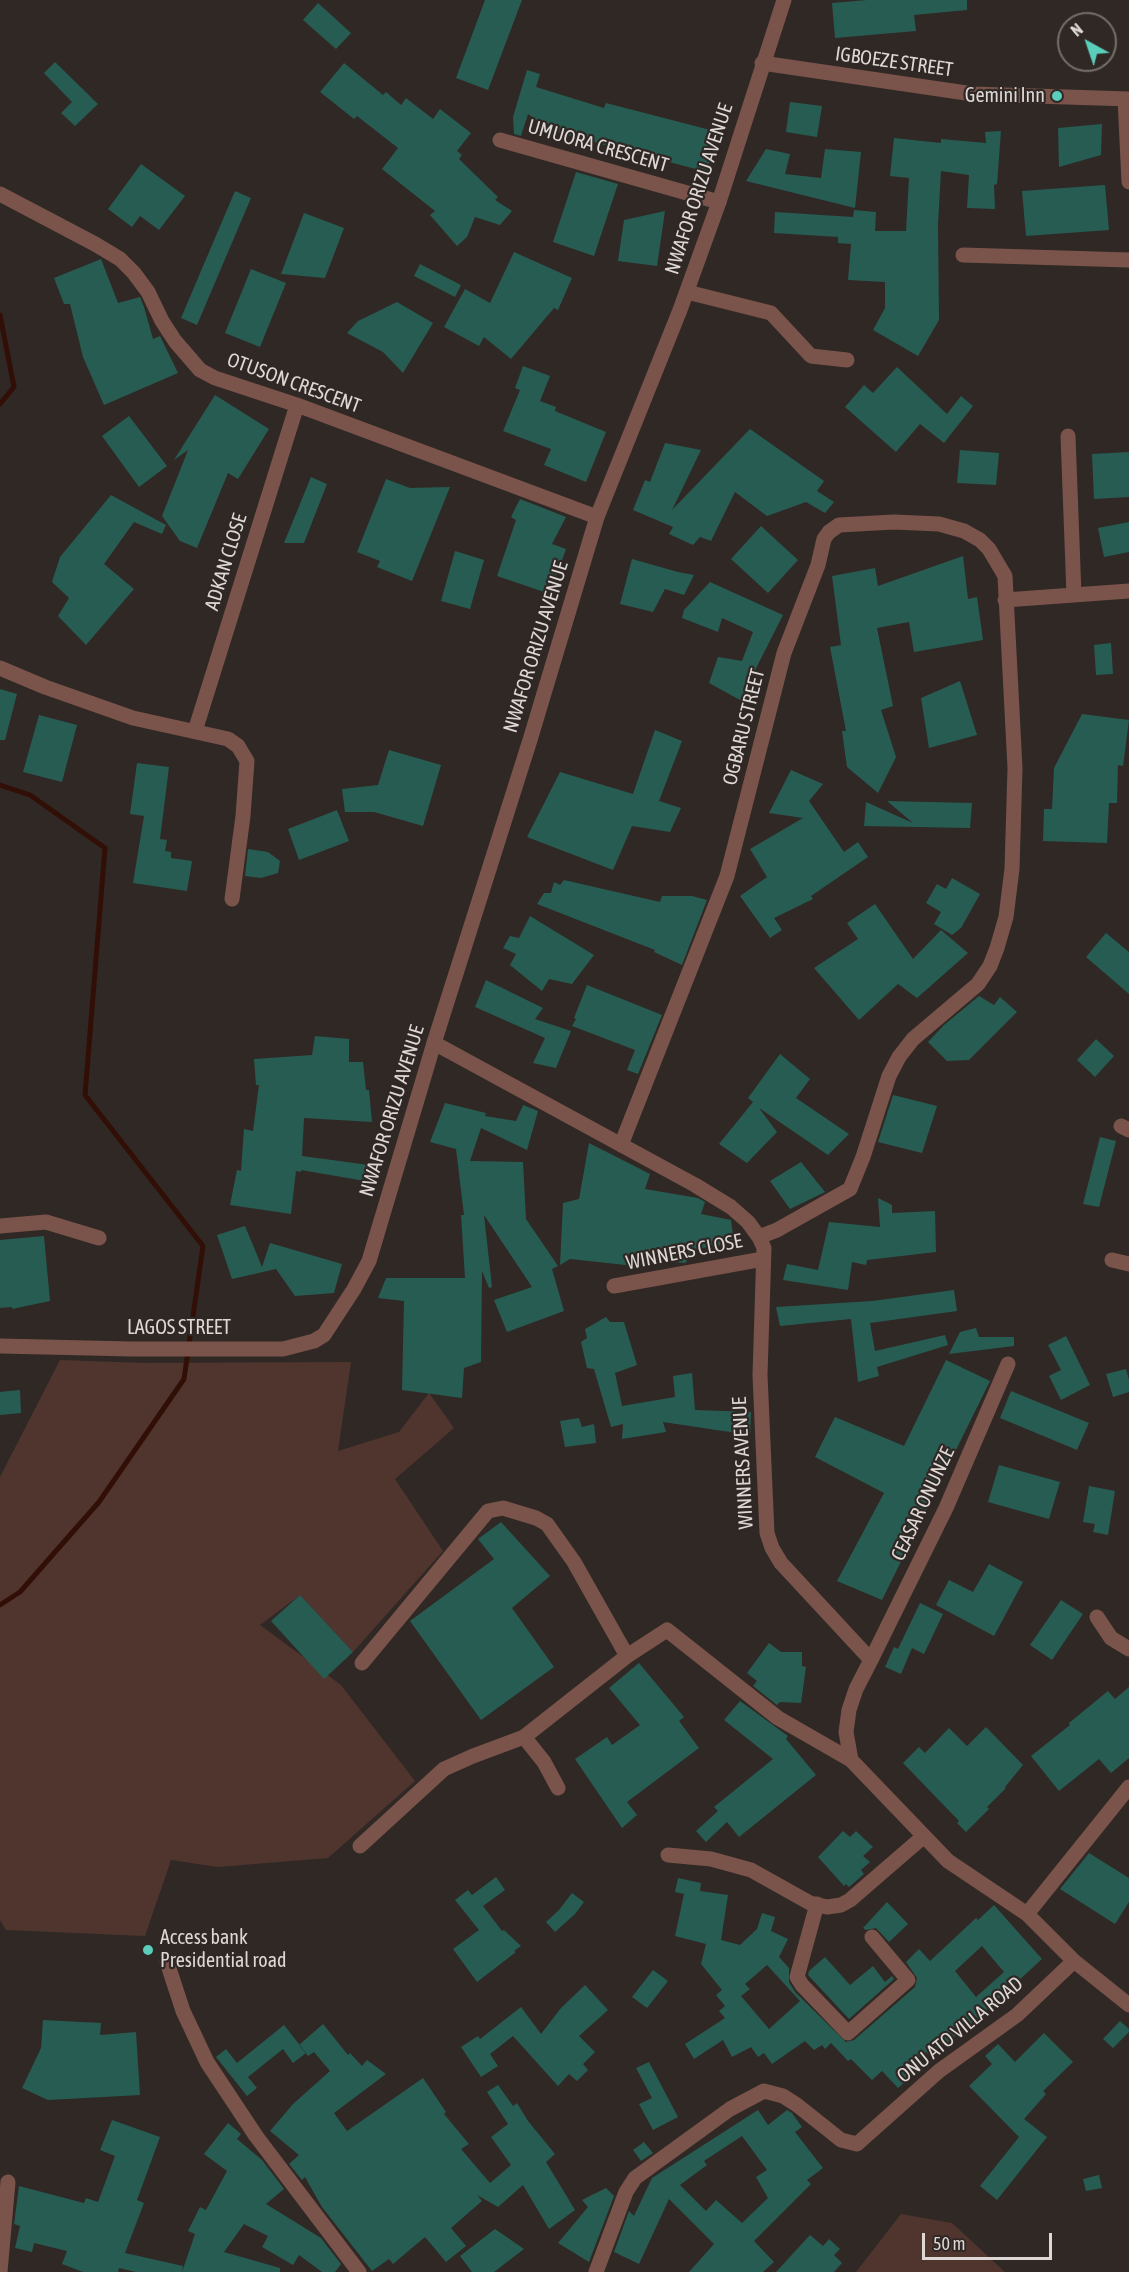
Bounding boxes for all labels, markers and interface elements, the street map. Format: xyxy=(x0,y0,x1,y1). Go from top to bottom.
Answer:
north arrow xyxy=(1057,12,1117,72)
text: N xyxy=(1067,20,1086,40)
street label: IGBOEZE STREET xyxy=(834,42,954,82)
place label: Gemini Inn xyxy=(965,84,1045,108)
marker: Gemini Inn xyxy=(1050,89,1064,103)
street label: NWAFOR ORIZU AVENUE xyxy=(660,100,738,278)
street label: UMUORA CRESCENT xyxy=(525,114,671,178)
street label: OTUSON CRESCENT xyxy=(224,348,364,418)
street label: ADKAN CLOSE xyxy=(200,511,252,613)
street label: NWAFOR ORIZU AVENUE xyxy=(498,558,574,736)
street label: OGBARU STREET xyxy=(718,666,770,788)
street label: NWAFOR ORIZU AVENUE xyxy=(354,1022,430,1200)
street label: WINNERS CLOSE xyxy=(624,1229,744,1275)
street label: LAGOS STREET xyxy=(127,1316,231,1340)
street label: WINNERS AVENUE xyxy=(728,1396,758,1530)
street label: CEASAR ONUNZE xyxy=(886,1443,960,1565)
place label: Access bank Presidential road xyxy=(160,1926,286,1973)
marker: Access bank Presidential road xyxy=(141,1943,155,1957)
street label: ONU ATO VILLA ROAD xyxy=(892,1972,1028,2088)
scale bar xyxy=(925,2221,1056,2259)
text: 50 m xyxy=(933,2233,965,2254)

